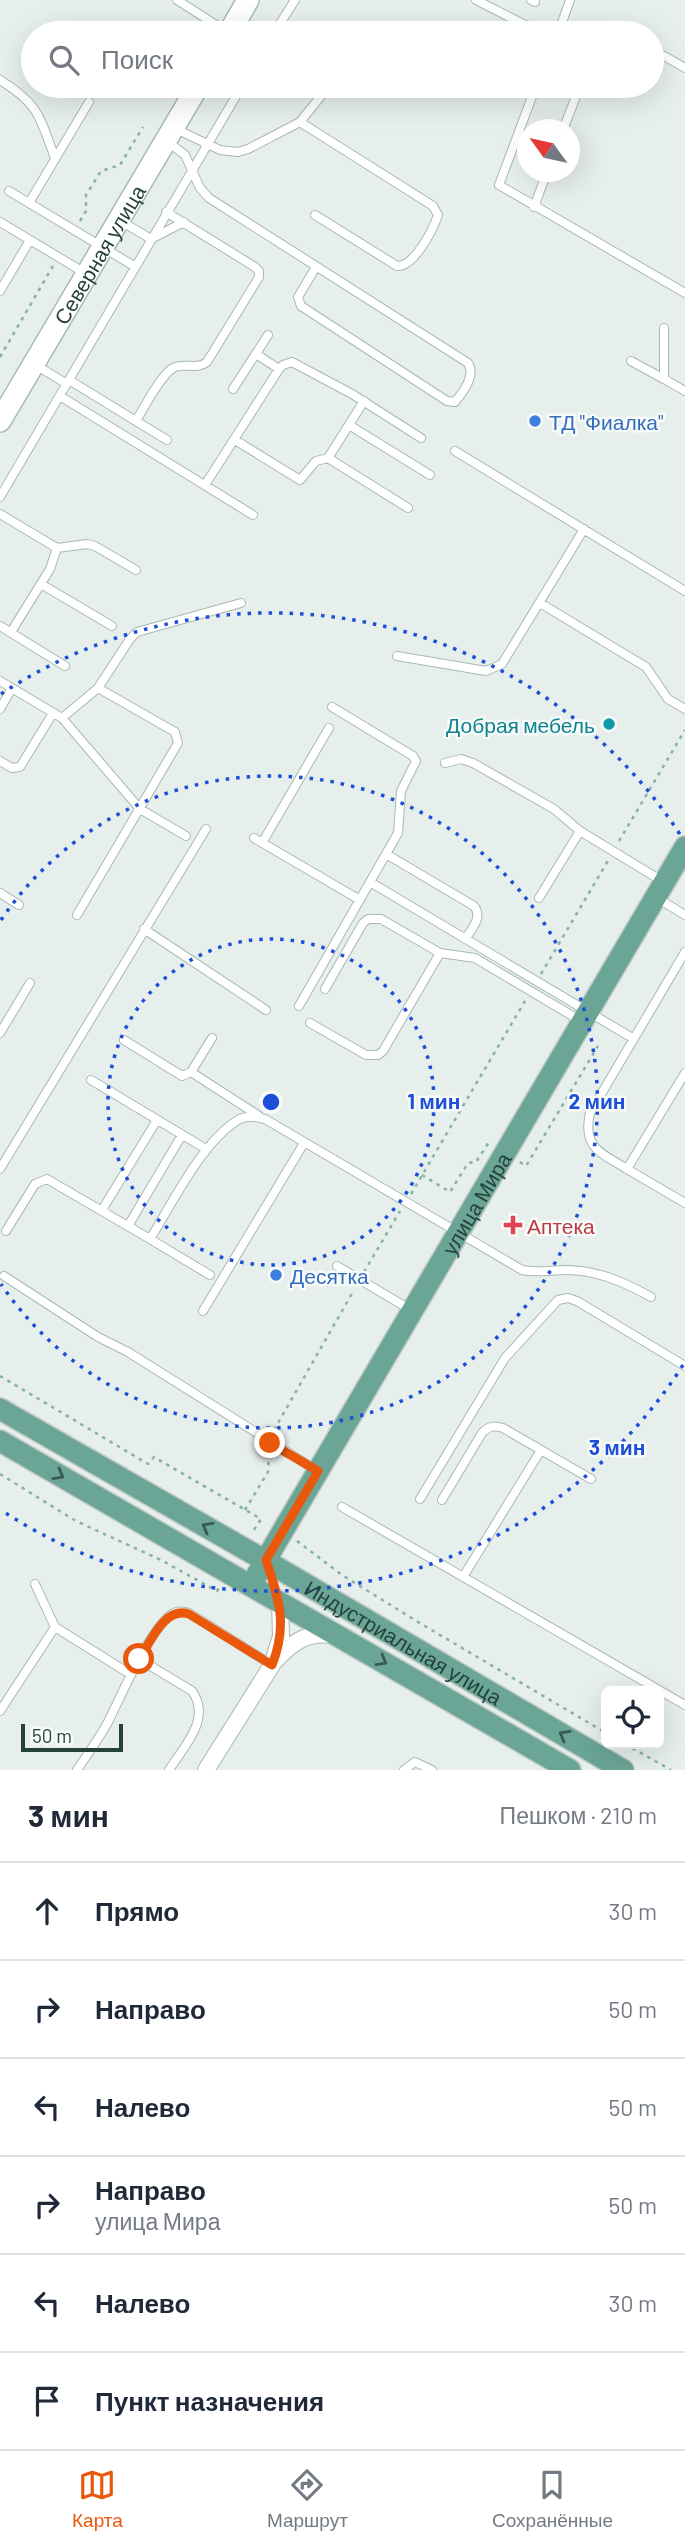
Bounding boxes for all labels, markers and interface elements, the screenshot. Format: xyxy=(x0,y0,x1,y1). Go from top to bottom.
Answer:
search box xyxy=(21,21,664,98)
icon: search xyxy=(45,41,83,79)
text: Поиск xyxy=(101,43,173,74)
north arrow xyxy=(517,119,580,182)
street label: Северная улица xyxy=(48,179,150,328)
place label: ТД "Фиалка" xyxy=(549,409,664,434)
marker: ТД "Фиалка" xyxy=(527,413,543,429)
place label: Добрая мебель xyxy=(446,712,595,737)
marker: Добрая мебель xyxy=(601,716,617,732)
text: 1 мин xyxy=(408,1088,460,1113)
text: 2 мин xyxy=(568,1088,626,1113)
centre of rings xyxy=(259,1090,283,1114)
street label: улица Мира xyxy=(436,1147,516,1259)
place label: Аптека xyxy=(527,1213,595,1238)
marker: Аптека xyxy=(505,1217,521,1233)
place label: Десятка xyxy=(290,1263,369,1288)
marker: Десятка xyxy=(268,1267,284,1283)
route end xyxy=(254,1427,285,1458)
text: 3 мин xyxy=(589,1434,645,1459)
one-way arrow xyxy=(52,1467,64,1480)
one-way arrow xyxy=(202,1522,214,1535)
street label: Индустриальная улица xyxy=(301,1574,507,1709)
route start xyxy=(123,1643,154,1674)
one-way arrow xyxy=(374,1653,387,1666)
map controls xyxy=(601,1686,664,1749)
button: locate xyxy=(601,1686,664,1749)
scale bar xyxy=(21,1721,122,1753)
text: 50 m xyxy=(32,1724,72,1747)
one-way arrow xyxy=(559,1731,572,1744)
text: 3 мин xyxy=(28,1797,109,1833)
text: Пешком · 210 m xyxy=(500,1801,657,1829)
icon: ahead xyxy=(28,1892,66,1930)
text: Прямо xyxy=(95,1895,179,1926)
text: 30 m xyxy=(609,1897,657,1925)
icon: right xyxy=(28,1990,66,2028)
text: Направо xyxy=(95,1993,206,2024)
text: 50 m xyxy=(609,1995,657,2023)
icon: left xyxy=(28,2088,66,2126)
text: Налево xyxy=(95,2091,190,2122)
text: 50 m xyxy=(609,2093,657,2121)
text: Направо xyxy=(95,2174,206,2205)
icon: right xyxy=(28,2186,66,2224)
text: 50 m xyxy=(609,2191,657,2219)
text: улица Мира xyxy=(95,2207,220,2235)
icon: left xyxy=(28,2284,66,2322)
text: Налево xyxy=(95,2287,190,2318)
text: 30 m xyxy=(609,2289,657,2317)
icon: arrive xyxy=(28,2382,66,2420)
text: Пункт назначения xyxy=(95,2385,324,2416)
tab: Карта xyxy=(72,2466,123,2532)
tab: Маршрут xyxy=(267,2466,348,2532)
tab: Сохранённые xyxy=(492,2466,613,2532)

